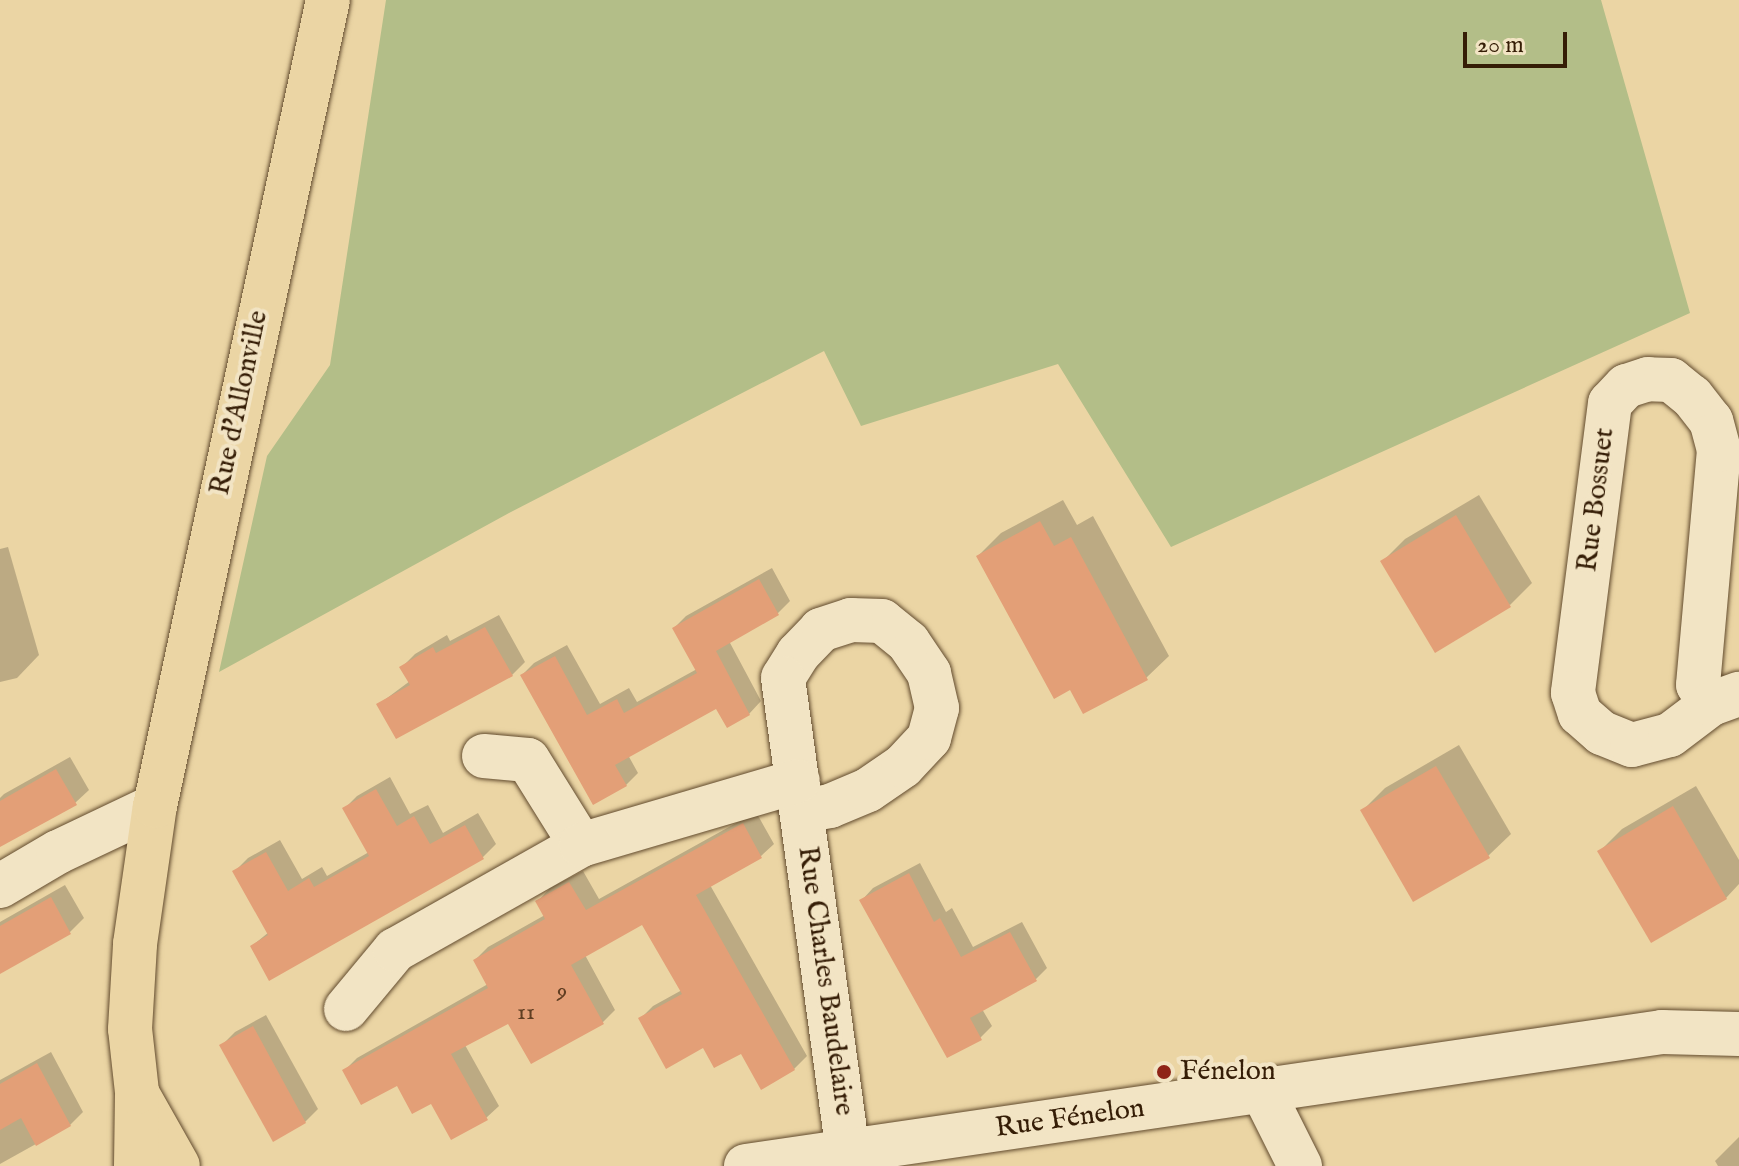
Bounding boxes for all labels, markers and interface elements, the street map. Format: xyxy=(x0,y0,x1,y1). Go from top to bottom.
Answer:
scale bar xyxy=(1467,16,1571,66)
text: 20 m xyxy=(1477,30,1524,61)
street label: Rue d'Allonville xyxy=(204,308,276,498)
street label: Rue Bossuet xyxy=(1571,426,1623,574)
street label: Rue Charles Baudelaire xyxy=(789,844,861,1118)
house number: 9 xyxy=(557,978,567,1006)
house number: 11 xyxy=(517,999,535,1027)
place label: Fénelon xyxy=(1180,1055,1276,1089)
marker: Fénelon xyxy=(1155,1063,1173,1081)
street label: Rue Fénelon xyxy=(993,1092,1147,1146)

